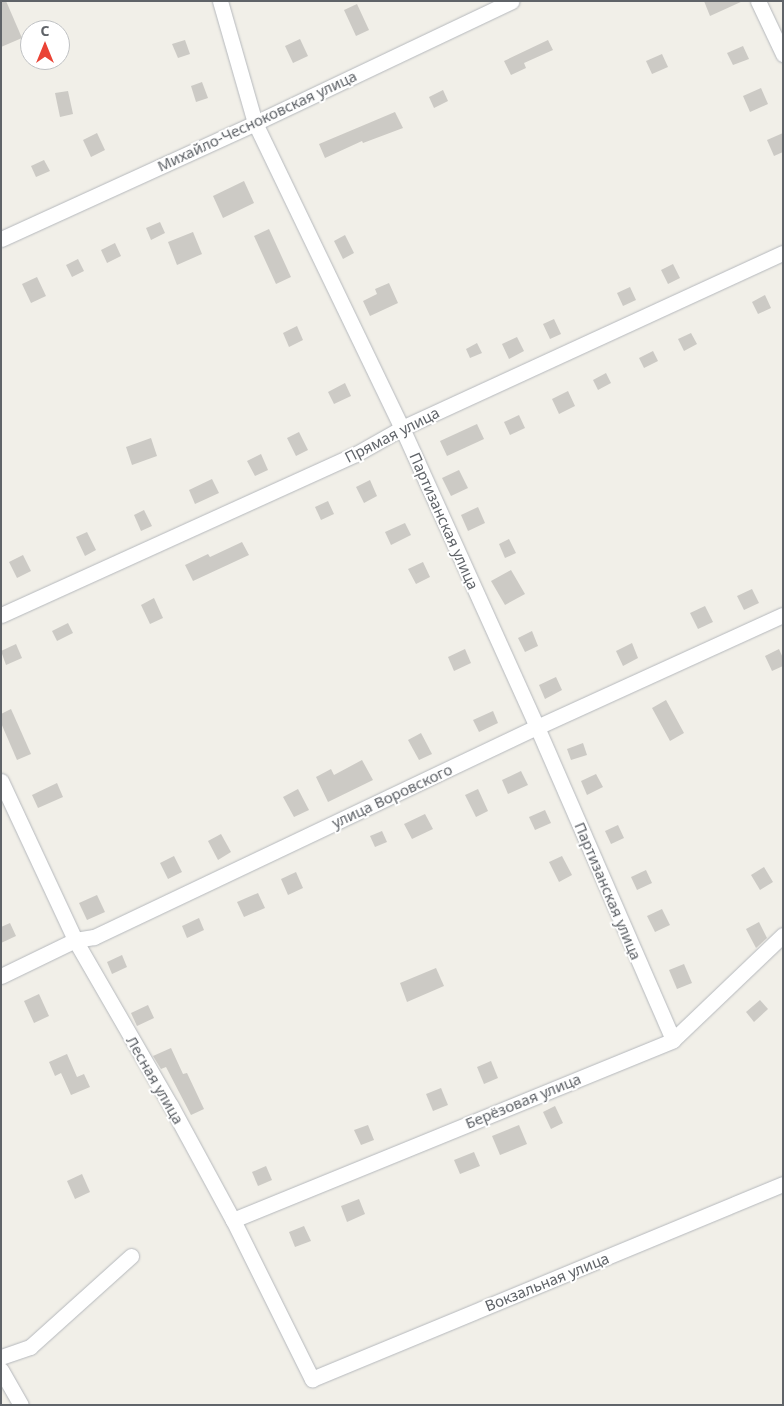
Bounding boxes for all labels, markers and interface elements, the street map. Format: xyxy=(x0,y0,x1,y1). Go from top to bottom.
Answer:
north arrow xyxy=(20,20,70,70)
text: С xyxy=(40,21,50,40)
street label: Михайло-Чесноковская улица xyxy=(154,67,360,175)
street label: Прямая улица xyxy=(342,403,442,467)
street label: Партизанская улица xyxy=(406,450,482,592)
street label: улица Воровского xyxy=(329,760,455,832)
street label: Партизанская улица xyxy=(571,819,645,963)
street label: Лесная улица xyxy=(123,1033,187,1127)
street label: Берёзовая улица xyxy=(463,1070,583,1132)
street label: Вокзальная улица xyxy=(482,1249,612,1315)

